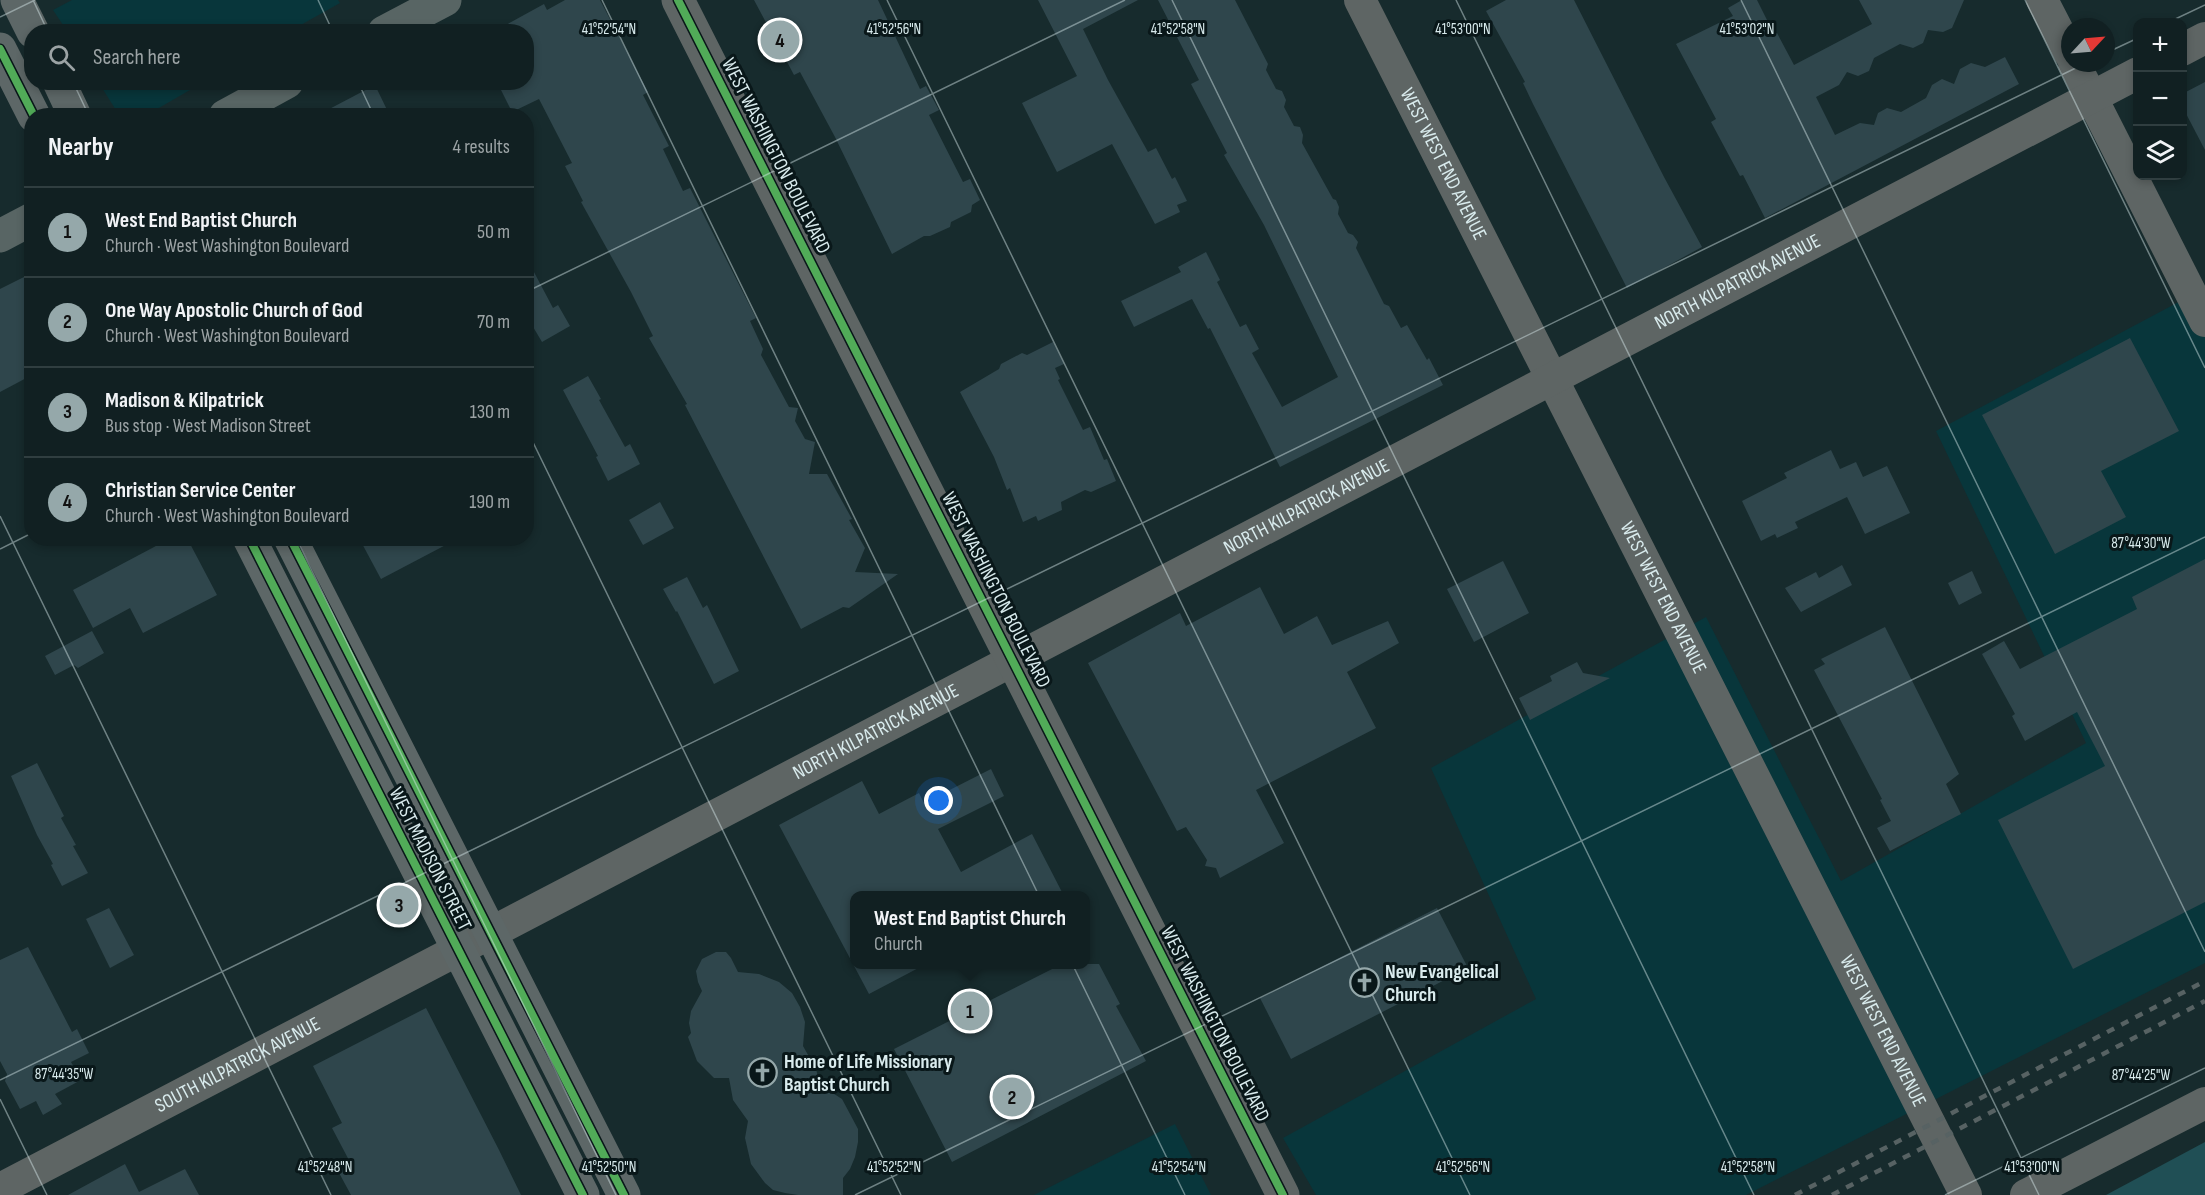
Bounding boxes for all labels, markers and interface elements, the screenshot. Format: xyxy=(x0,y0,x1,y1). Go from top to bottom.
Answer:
pin: 4 xyxy=(760,18,800,63)
north arrow xyxy=(2061,18,2115,72)
map controls xyxy=(2133,18,2187,180)
button: + xyxy=(2133,18,2187,72)
text: 41°52'54"N xyxy=(582,20,636,39)
text: 41°52'56"N xyxy=(867,20,921,39)
text: 41°52'58"N xyxy=(1151,20,1205,39)
text: 41°53'00"N xyxy=(1435,20,1491,39)
text: 41°53'02"N xyxy=(1720,20,1774,39)
search box xyxy=(24,24,534,90)
icon: search xyxy=(45,41,78,74)
text: Search here xyxy=(93,44,180,71)
street label: WEST WASHINGTON BOULEVARD xyxy=(716,54,836,258)
button: − xyxy=(2133,72,2187,126)
street label: WEST WEST END AVENUE xyxy=(1395,84,1492,244)
button: layers xyxy=(2133,126,2187,180)
text: Nearby xyxy=(48,132,114,163)
text: 4 results xyxy=(453,135,510,159)
text: West End Baptist Church xyxy=(105,207,297,234)
text: 1 xyxy=(64,220,71,244)
text: 50 m xyxy=(477,220,510,244)
street label: NORTH KILPATRICK AVENUE xyxy=(1651,229,1825,335)
text: Church · West Washington Boulevard xyxy=(105,234,349,258)
text: One Way Apostolic Church of God xyxy=(105,297,363,324)
text: 2 xyxy=(63,310,72,334)
text: 70 m xyxy=(477,310,510,334)
text: Church · West Washington Boulevard xyxy=(105,324,349,348)
text: Madison & Kilpatrick xyxy=(105,387,264,414)
text: 3 xyxy=(63,400,72,424)
text: 130 m xyxy=(470,400,510,424)
text: Bus stop · West Madison Street xyxy=(105,414,311,438)
street label: NORTH KILPATRICK AVENUE xyxy=(1220,454,1394,560)
text: Christian Service Center xyxy=(105,477,296,504)
street label: WEST WASHINGTON BOULEVARD xyxy=(936,488,1056,692)
text: 4 xyxy=(63,490,72,514)
text: 190 m xyxy=(469,490,510,514)
text: Church · West Washington Boulevard xyxy=(105,504,349,528)
street label: WEST WEST END AVENUE xyxy=(1615,518,1712,678)
text: 87°44'30"W xyxy=(2111,534,2171,553)
street label: NORTH KILPATRICK AVENUE xyxy=(789,679,963,785)
street label: WEST MADISON STREET xyxy=(384,783,476,935)
your location xyxy=(924,786,953,815)
pin: 3 xyxy=(380,882,418,928)
popup xyxy=(850,891,1090,969)
text: West End Baptist Church xyxy=(874,905,1066,932)
street label: WEST WASHINGTON BOULEVARD xyxy=(1155,922,1275,1126)
text: Church xyxy=(874,932,923,956)
street label: WEST WEST END AVENUE xyxy=(1834,951,1931,1111)
place label: New Evangelical Church xyxy=(1385,960,1499,1007)
church icon: New Evangelical Church xyxy=(1348,967,1380,999)
pin: 1 xyxy=(950,988,990,1034)
street label: SOUTH KILPATRICK AVENUE xyxy=(151,1012,324,1118)
place label: Home of Life Missionary Baptist Church xyxy=(784,1050,953,1097)
church icon: Home of Life Missionary Baptist Church xyxy=(747,1057,779,1089)
text: 87°44'35"W xyxy=(35,1065,94,1084)
text: 87°44'25"W xyxy=(2112,1066,2170,1085)
pin: 2 xyxy=(992,1074,1032,1120)
text: 41°52'48"N xyxy=(298,1158,352,1177)
text: 41°52'50"N xyxy=(582,1158,636,1177)
text: 41°52'52"N xyxy=(867,1158,921,1177)
text: 41°52'54"N xyxy=(1152,1158,1206,1177)
text: 41°52'56"N xyxy=(1436,1158,1490,1177)
text: 41°52'58"N xyxy=(1721,1158,1775,1177)
text: 41°53'00"N xyxy=(2004,1158,2060,1177)

